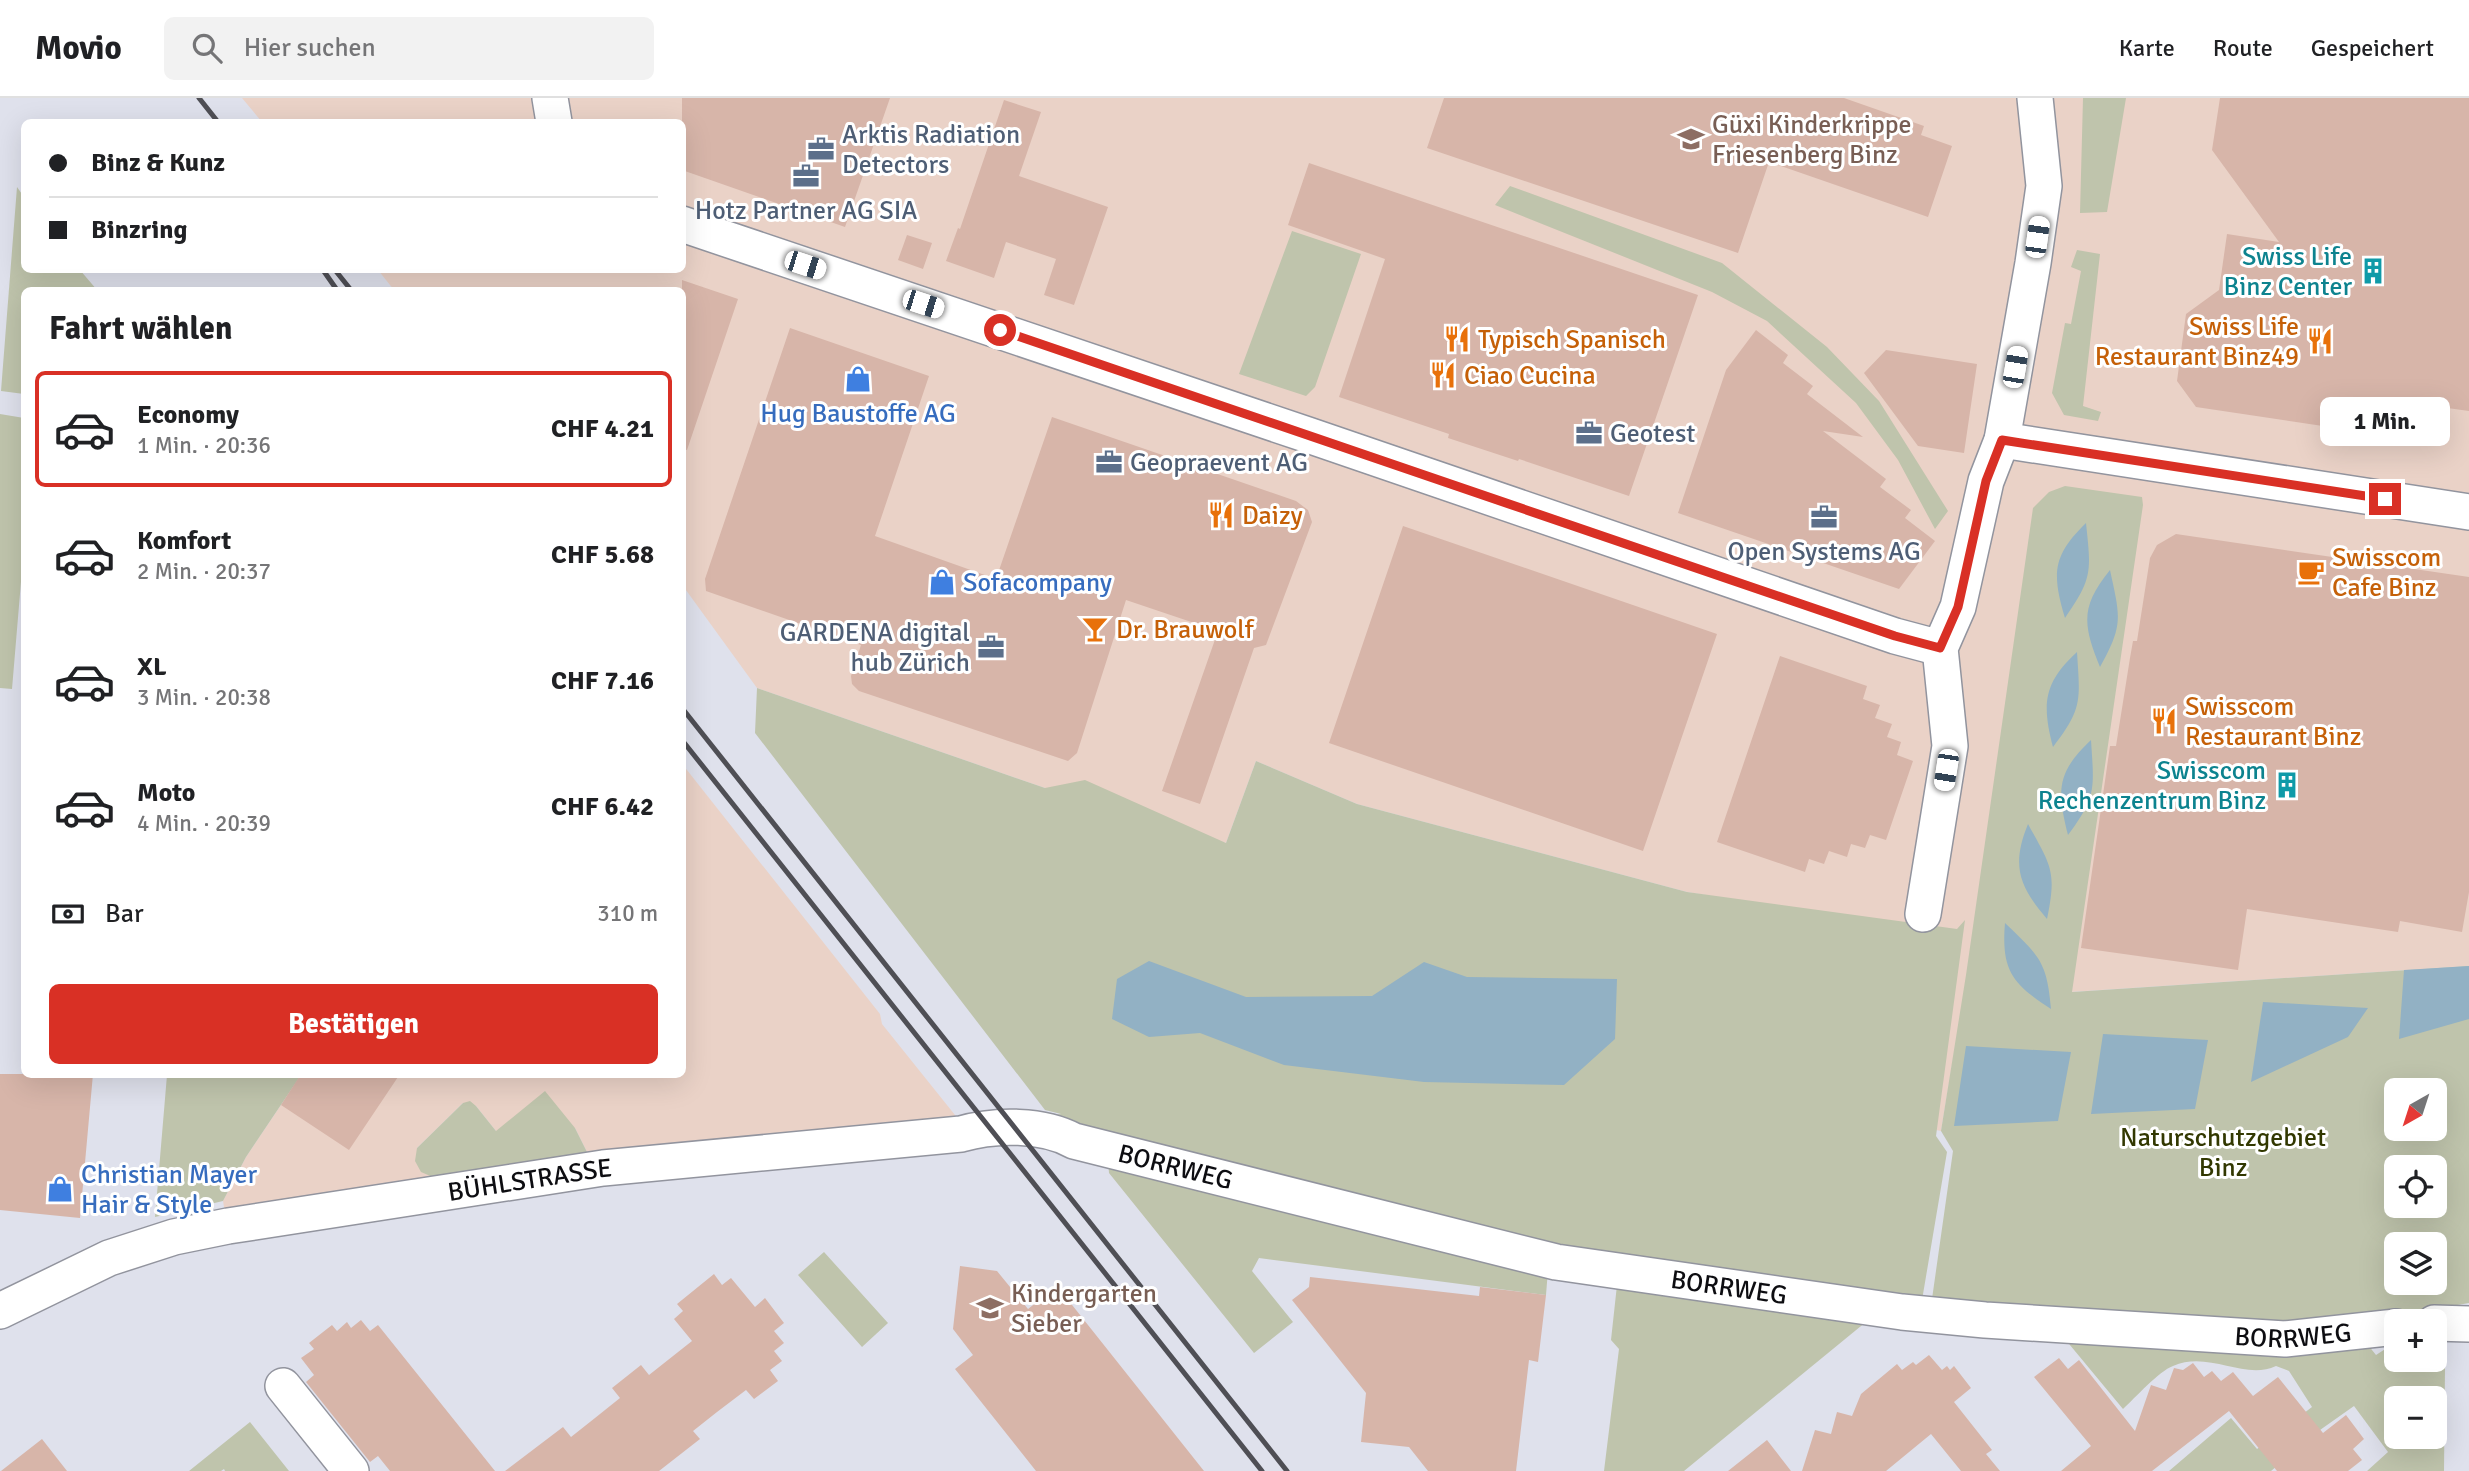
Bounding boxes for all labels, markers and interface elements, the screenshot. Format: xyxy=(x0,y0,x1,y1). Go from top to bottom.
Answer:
search box xyxy=(164,17,654,80)
text: Movio xyxy=(35,28,122,69)
icon: search xyxy=(188,29,226,67)
text: Hier suchen xyxy=(244,32,376,64)
text: Karte xyxy=(2119,33,2175,63)
text: Route xyxy=(2213,33,2273,63)
text: Gespeichert xyxy=(2311,33,2434,63)
place label: Güxi Kinderkrippe Friesenberg Binz xyxy=(1712,109,1912,171)
place label: Arktis Radiation Detectors xyxy=(842,119,1020,181)
school or university icon: Güxi Kinderkrippe Friesenberg Binz xyxy=(1676,124,1706,154)
office icon: Arktis Radiation Detectors xyxy=(806,134,836,164)
text: Binz & Kunz xyxy=(91,147,225,179)
office icon: Hotz Partner AG SIA xyxy=(791,161,821,191)
place label: Hotz Partner AG SIA xyxy=(695,195,917,227)
text: Binzring xyxy=(91,214,187,246)
car xyxy=(2024,215,2051,259)
place label: Swiss Life Binz Center xyxy=(2224,241,2352,303)
car xyxy=(782,249,829,281)
building icon: Swiss Life Binz Center xyxy=(2358,256,2388,286)
car xyxy=(900,288,947,320)
text: Fahrt wählen xyxy=(49,309,233,348)
place label: Swiss Life Restaurant Binz49 xyxy=(2095,311,2299,373)
route start xyxy=(984,314,1016,346)
restaurant icon: Typisch Spanisch xyxy=(1442,324,1472,354)
place label: Typisch Spanisch xyxy=(1478,324,1666,356)
restaurant icon: Swiss Life Restaurant Binz49 xyxy=(2305,326,2335,356)
car xyxy=(2002,344,2029,390)
restaurant icon: Ciao Cucina xyxy=(1428,360,1458,390)
place label: Ciao Cucina xyxy=(1464,360,1596,392)
shop icon: Hug Baustoffe AG xyxy=(843,364,873,394)
icon: car xyxy=(53,398,116,461)
place label: Hug Baustoffe AG xyxy=(760,398,956,430)
callout: 1 Min. xyxy=(2320,398,2450,446)
text: Economy xyxy=(137,399,239,431)
text: 1 Min. xyxy=(2354,407,2416,436)
text: CHF 4.21 xyxy=(551,413,654,445)
office icon: Geotest xyxy=(1574,418,1604,448)
place label: Geotest xyxy=(1610,418,1695,450)
text: 1 Min. · 20:36 xyxy=(137,431,271,460)
office icon: Geopraevent AG xyxy=(1094,447,1124,477)
place label: Geopraevent AG xyxy=(1130,447,1308,479)
route end xyxy=(2369,483,2401,515)
restaurant icon: Daizy xyxy=(1206,500,1236,530)
place label: Daizy xyxy=(1242,500,1303,532)
office icon: Open Systems AG xyxy=(1809,502,1839,532)
icon: car xyxy=(53,524,116,587)
text: Komfort xyxy=(137,525,231,557)
place label: Open Systems AG xyxy=(1727,536,1921,568)
text: CHF 5.68 xyxy=(551,539,654,571)
place label: Swisscom Cafe Binz xyxy=(2332,542,2441,604)
text: 2 Min. · 20:37 xyxy=(137,557,271,586)
cafe icon: Swisscom Cafe Binz xyxy=(2296,557,2326,587)
shop icon: Sofacompany xyxy=(927,567,957,597)
place label: Sofacompany xyxy=(963,567,1112,599)
bar icon: Dr. Brauwolf xyxy=(1080,614,1110,644)
place label: Dr. Brauwolf xyxy=(1116,614,1255,646)
place label: GARDENA digital hub Zürich xyxy=(780,617,970,679)
office icon: GARDENA digital hub Zürich xyxy=(976,632,1006,662)
icon: car xyxy=(53,650,116,713)
text: XL xyxy=(137,651,167,683)
text: CHF 7.16 xyxy=(551,665,654,697)
text: 3 Min. · 20:38 xyxy=(137,683,271,712)
place label: Swisscom Restaurant Binz xyxy=(2185,691,2361,753)
restaurant icon: Swisscom Restaurant Binz xyxy=(2149,706,2179,736)
car xyxy=(1933,748,1960,792)
place label: Swisscom Rechenzentrum Binz xyxy=(2038,755,2266,817)
building icon: Swisscom Rechenzentrum Binz xyxy=(2272,770,2302,800)
icon: car xyxy=(53,776,116,839)
text: Moto xyxy=(137,777,195,809)
text: CHF 6.42 xyxy=(551,791,654,823)
text: 4 Min. · 20:39 xyxy=(137,809,271,838)
icon: cash xyxy=(49,895,87,933)
text: Bar xyxy=(105,898,143,930)
text: 310 m xyxy=(597,899,658,928)
button: Bestätigen xyxy=(49,984,658,1064)
north arrow xyxy=(2384,1078,2446,1141)
map controls xyxy=(2384,1078,2447,1449)
park label: Naturschutzgebiet Binz xyxy=(2120,1122,2326,1184)
street label: BORRWEG xyxy=(1115,1138,1236,1197)
street label: BÜHLSTRASSE xyxy=(446,1152,613,1209)
button: locate xyxy=(2384,1155,2447,1218)
place label: Christian Mayer Hair & Style xyxy=(81,1159,257,1221)
shop icon: Christian Mayer Hair & Style xyxy=(45,1174,75,1204)
button: layers xyxy=(2384,1232,2447,1295)
street label: BORRWEG xyxy=(1668,1264,1789,1312)
place label: Kindergarten Sieber xyxy=(1011,1278,1157,1340)
school or university icon: Kindergarten Sieber xyxy=(975,1293,1005,1323)
button: + xyxy=(2384,1309,2447,1372)
street label: BORRWEG xyxy=(2234,1317,2353,1356)
button: − xyxy=(2384,1386,2447,1449)

